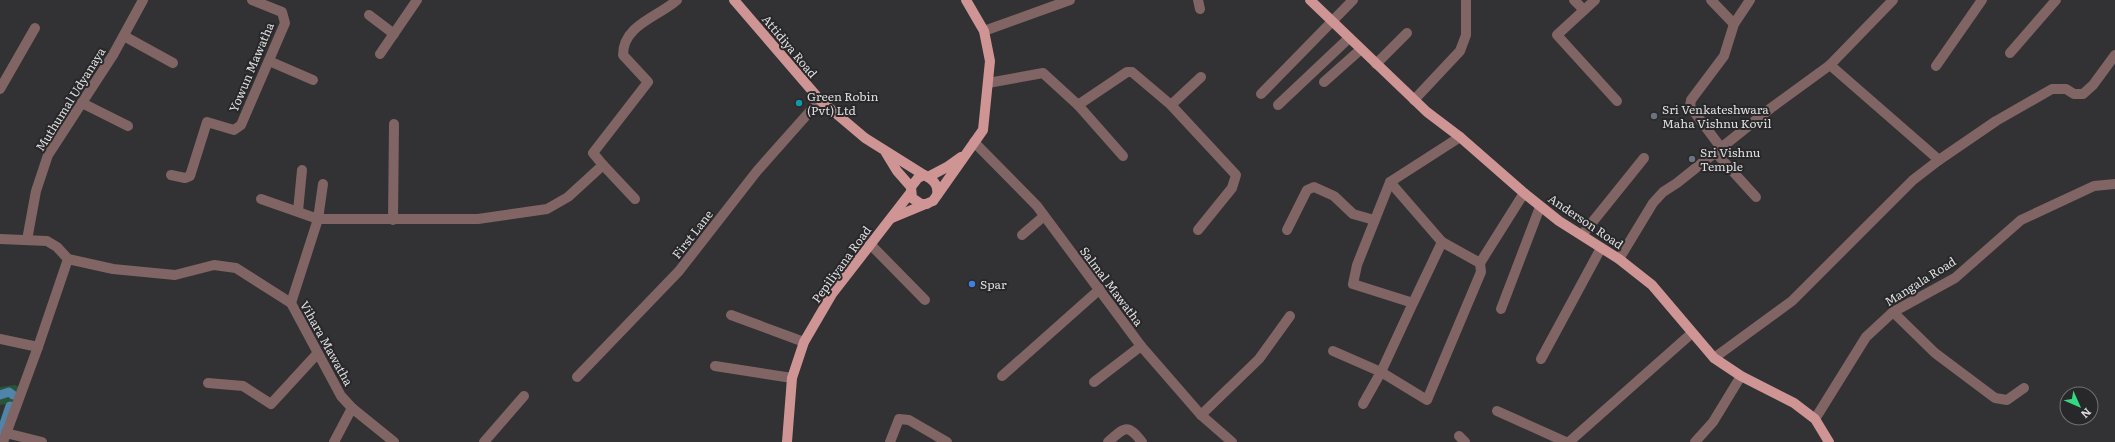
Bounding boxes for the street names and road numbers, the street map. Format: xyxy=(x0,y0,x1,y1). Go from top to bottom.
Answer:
street label: Attidiya Road xyxy=(758,10,822,82)
street label: Yowun Mawatha xyxy=(224,19,278,115)
street label: Muthumal Udyanaya xyxy=(31,43,110,154)
street label: Anderson Road xyxy=(1545,189,1628,253)
street label: First Lane xyxy=(667,206,717,262)
street label: Pepiliyana Road xyxy=(807,221,876,306)
street label: Salmal Mawatha xyxy=(1076,242,1148,330)
street label: Mangala Road xyxy=(1881,252,1960,310)
street label: Vihara Mawatha xyxy=(296,297,358,389)

